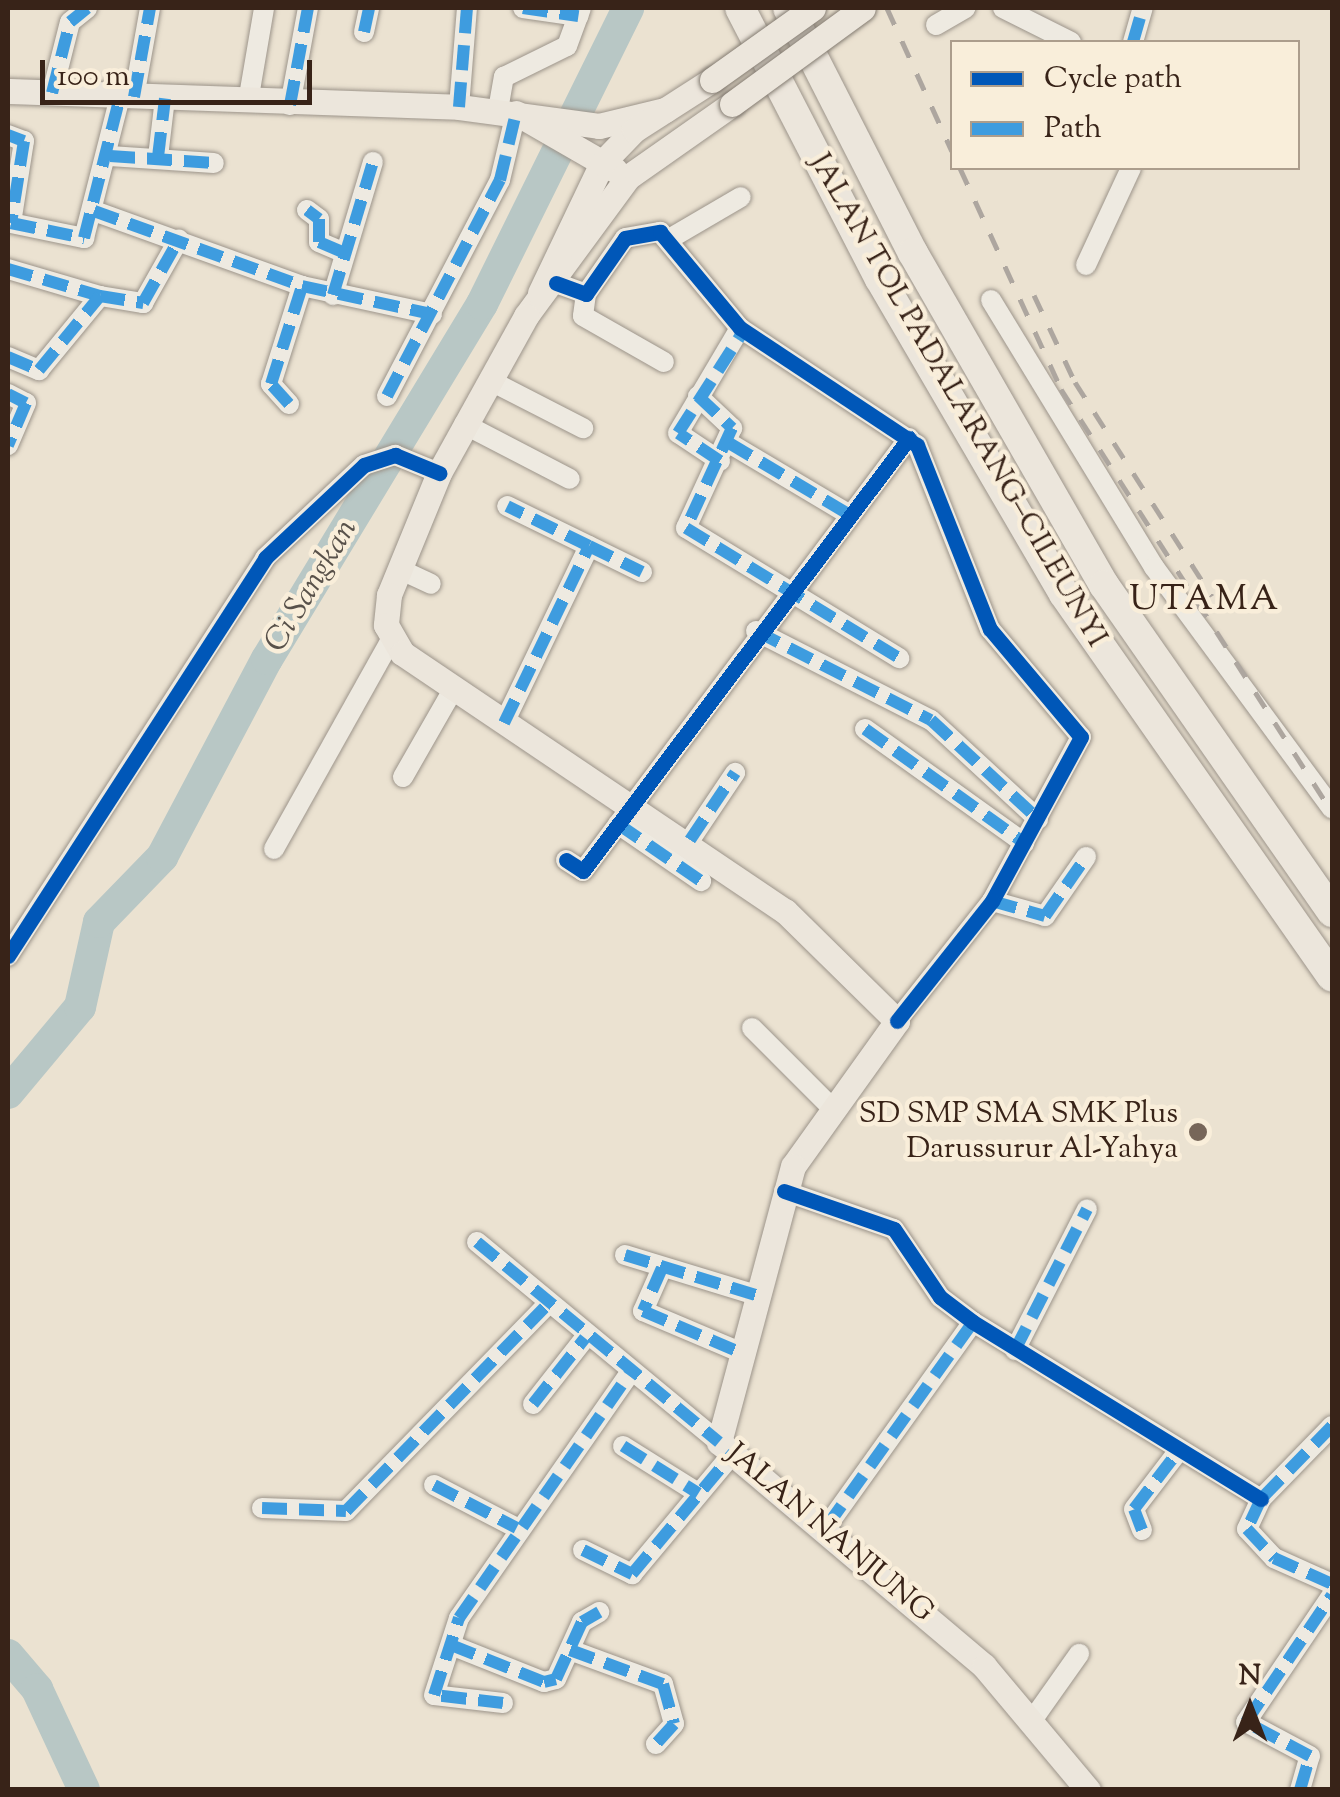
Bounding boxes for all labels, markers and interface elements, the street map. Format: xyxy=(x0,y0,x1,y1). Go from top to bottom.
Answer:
scale bar xyxy=(45,40,318,102)
legend xyxy=(950,40,1300,170)
text: 100 m xyxy=(57,56,130,99)
text: Cycle path xyxy=(1044,58,1182,101)
text: Path xyxy=(1044,108,1102,151)
street label: JALAN TOL PADALARANG–CILEUNYI xyxy=(800,148,1114,654)
water label: Ci Sangkan xyxy=(257,512,367,660)
district label: UTAMA xyxy=(1129,580,1281,622)
place label: SD SMP SMA SMK Plus Darussurur Al-Yahya xyxy=(859,1097,1178,1168)
marker: SD SMP SMA SMK Plus Darussurur Al-Yahya xyxy=(1187,1121,1209,1143)
street label: JALAN NANJUNG xyxy=(718,1437,940,1631)
north arrow xyxy=(1200,1657,1300,1757)
text: N xyxy=(1239,1657,1261,1697)

